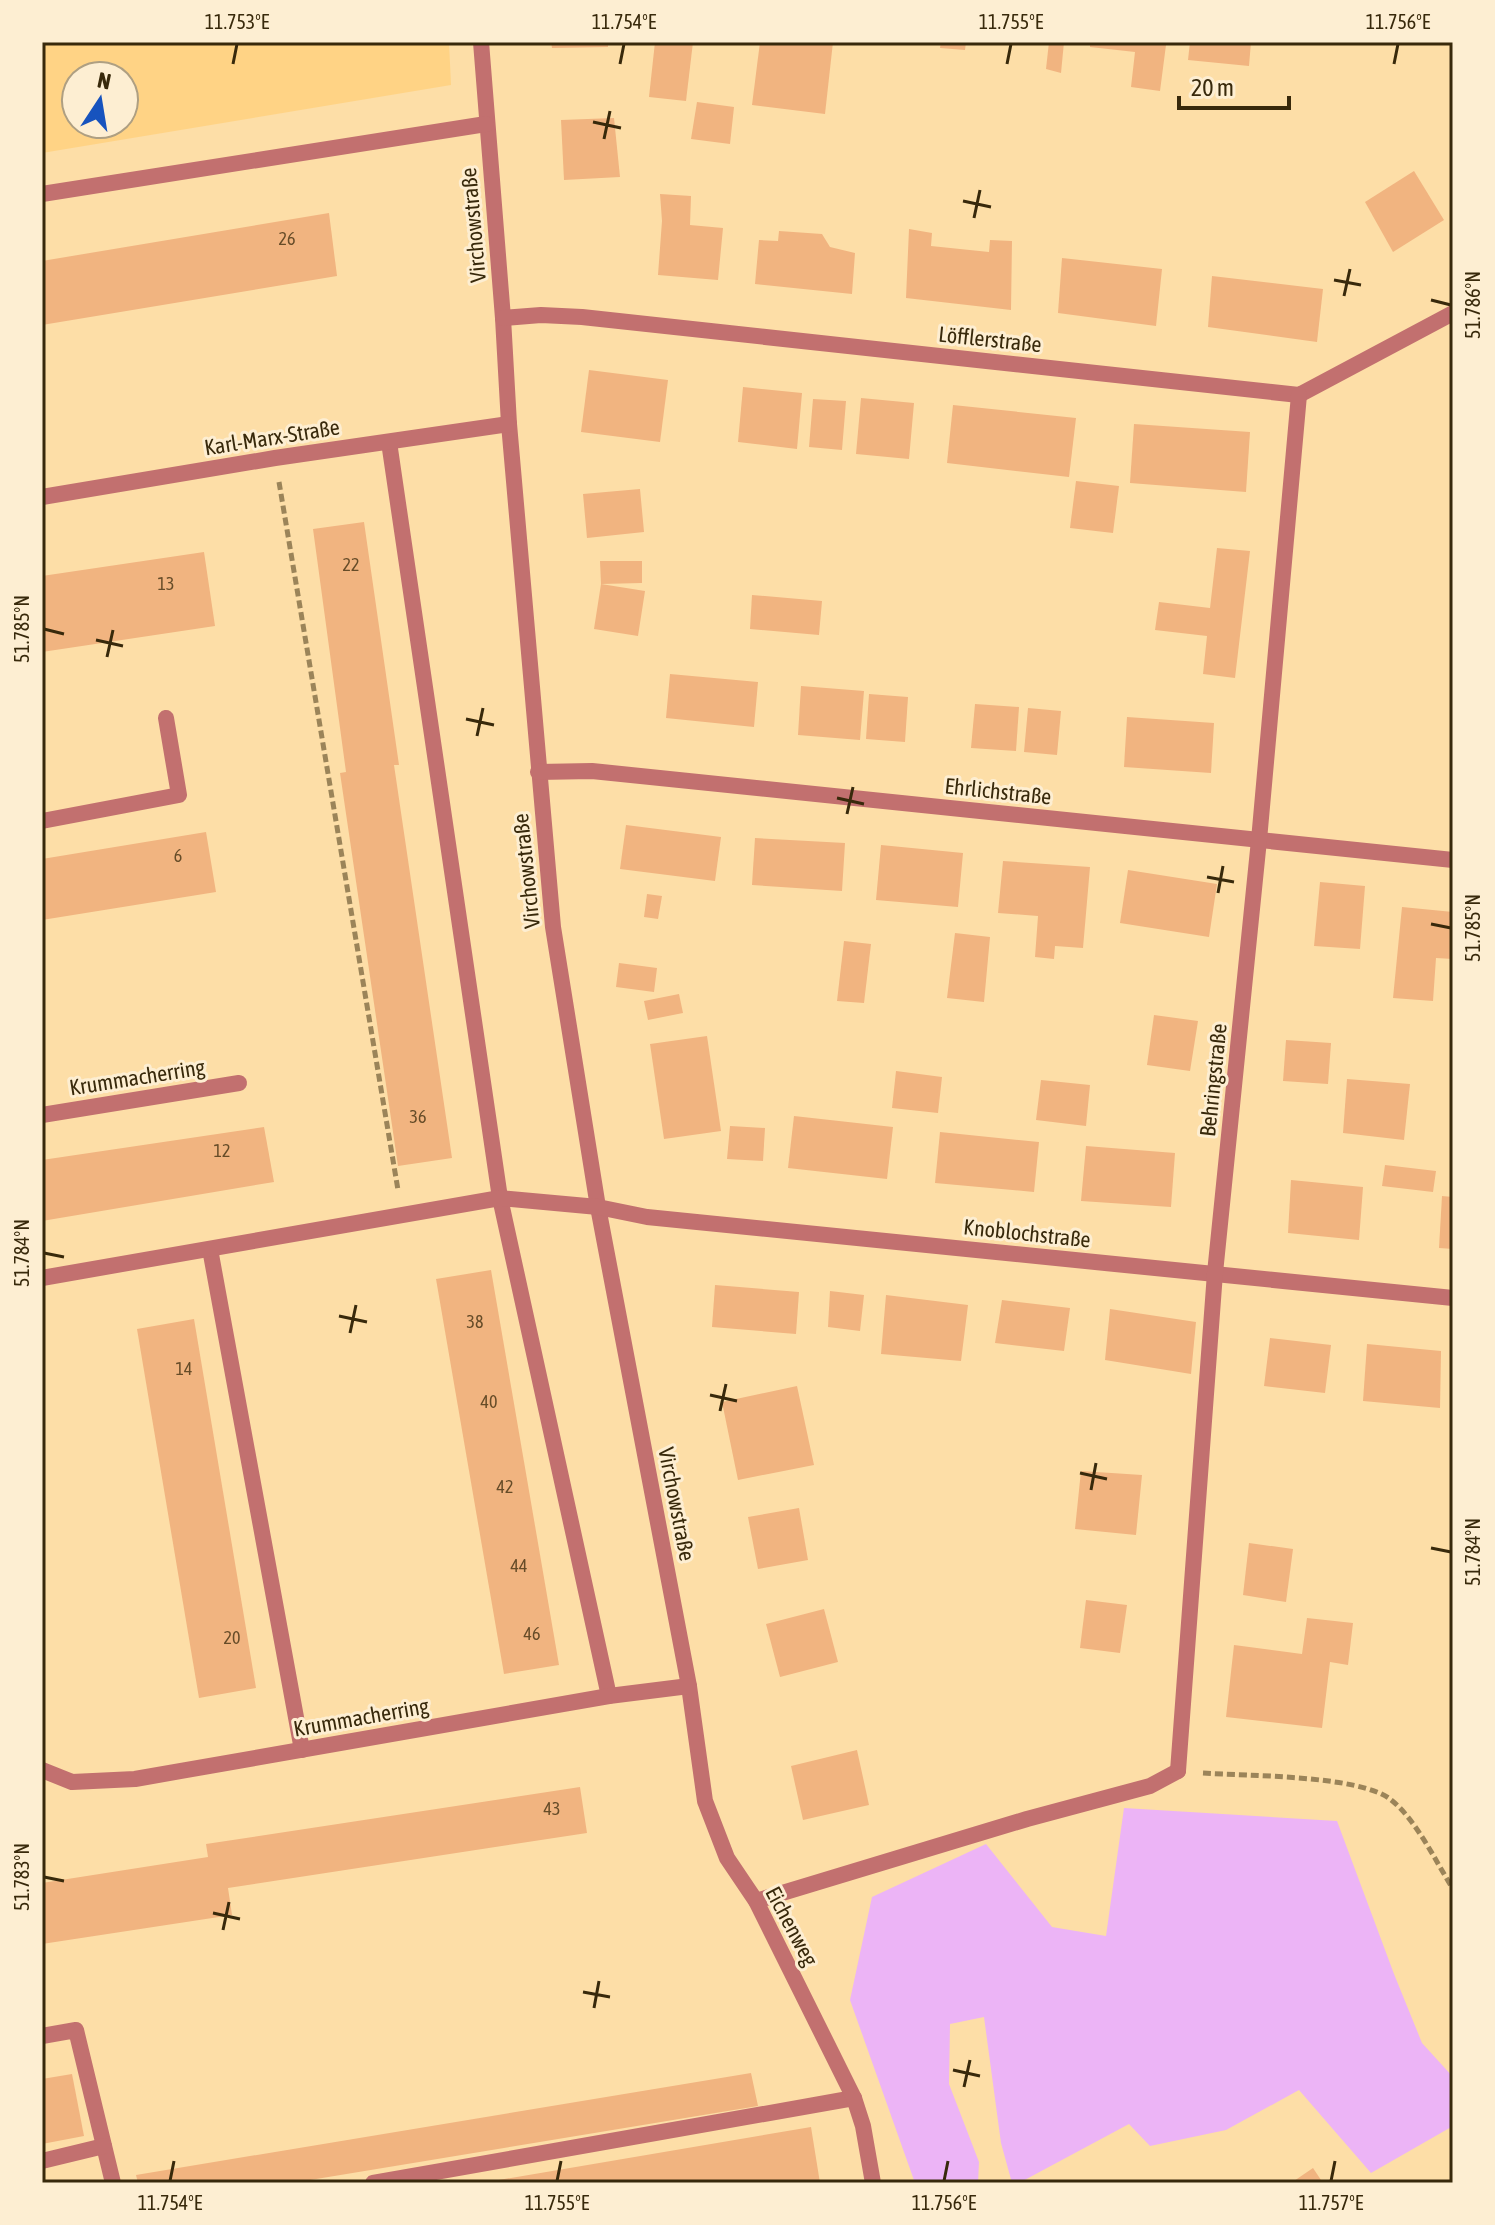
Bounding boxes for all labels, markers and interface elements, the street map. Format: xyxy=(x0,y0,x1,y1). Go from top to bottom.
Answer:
text: 11.753°E xyxy=(205,10,270,33)
text: 11.754°E xyxy=(592,10,657,33)
text: 11.755°E xyxy=(979,10,1044,33)
text: 11.756°E xyxy=(1366,10,1431,33)
north arrow xyxy=(60,60,140,140)
scale bar xyxy=(1179,60,1289,110)
text: N xyxy=(95,66,113,95)
text: 20 m xyxy=(1191,74,1234,101)
street label: Virchowstraße xyxy=(455,167,491,283)
house number: 26 xyxy=(279,228,295,249)
text: 51.786°N xyxy=(1461,271,1484,339)
street label: Löfflerstraße xyxy=(937,321,1043,357)
street label: Karl-Marx-Straße xyxy=(203,413,341,461)
house number: 22 xyxy=(343,554,359,575)
house number: 13 xyxy=(158,573,174,594)
text: 51.785°N xyxy=(10,595,33,663)
street label: Ehrlichstraße xyxy=(943,772,1053,810)
street label: Virchowstraße xyxy=(507,812,545,930)
house number: 6 xyxy=(174,845,182,866)
text: 51.785°N xyxy=(1461,894,1484,962)
street label: Behringstraße xyxy=(1194,1022,1232,1138)
street label: Krummacherring xyxy=(67,1053,207,1101)
house number: 36 xyxy=(410,1106,426,1127)
house number: 12 xyxy=(214,1140,230,1161)
street label: Knoblochstraße xyxy=(962,1213,1092,1253)
text: 51.784°N xyxy=(10,1219,33,1287)
house number: 38 xyxy=(467,1311,483,1332)
house number: 14 xyxy=(176,1358,192,1379)
house number: 40 xyxy=(481,1391,497,1412)
street label: Virchowstraße xyxy=(653,1445,701,1563)
house number: 42 xyxy=(497,1476,513,1497)
text: 51.784°N xyxy=(1461,1518,1484,1586)
house number: 44 xyxy=(511,1555,527,1576)
house number: 46 xyxy=(524,1623,540,1644)
house number: 20 xyxy=(224,1627,240,1648)
street label: Krummacherring xyxy=(291,1692,431,1742)
house number: 43 xyxy=(544,1798,560,1819)
text: 51.783°N xyxy=(10,1843,33,1911)
street label: Eichenweg xyxy=(760,1882,824,1971)
text: 11.754°E xyxy=(138,2191,203,2214)
text: 11.755°E xyxy=(525,2191,590,2214)
text: 11.756°E xyxy=(912,2191,977,2214)
text: 11.757°E xyxy=(1299,2191,1364,2214)

